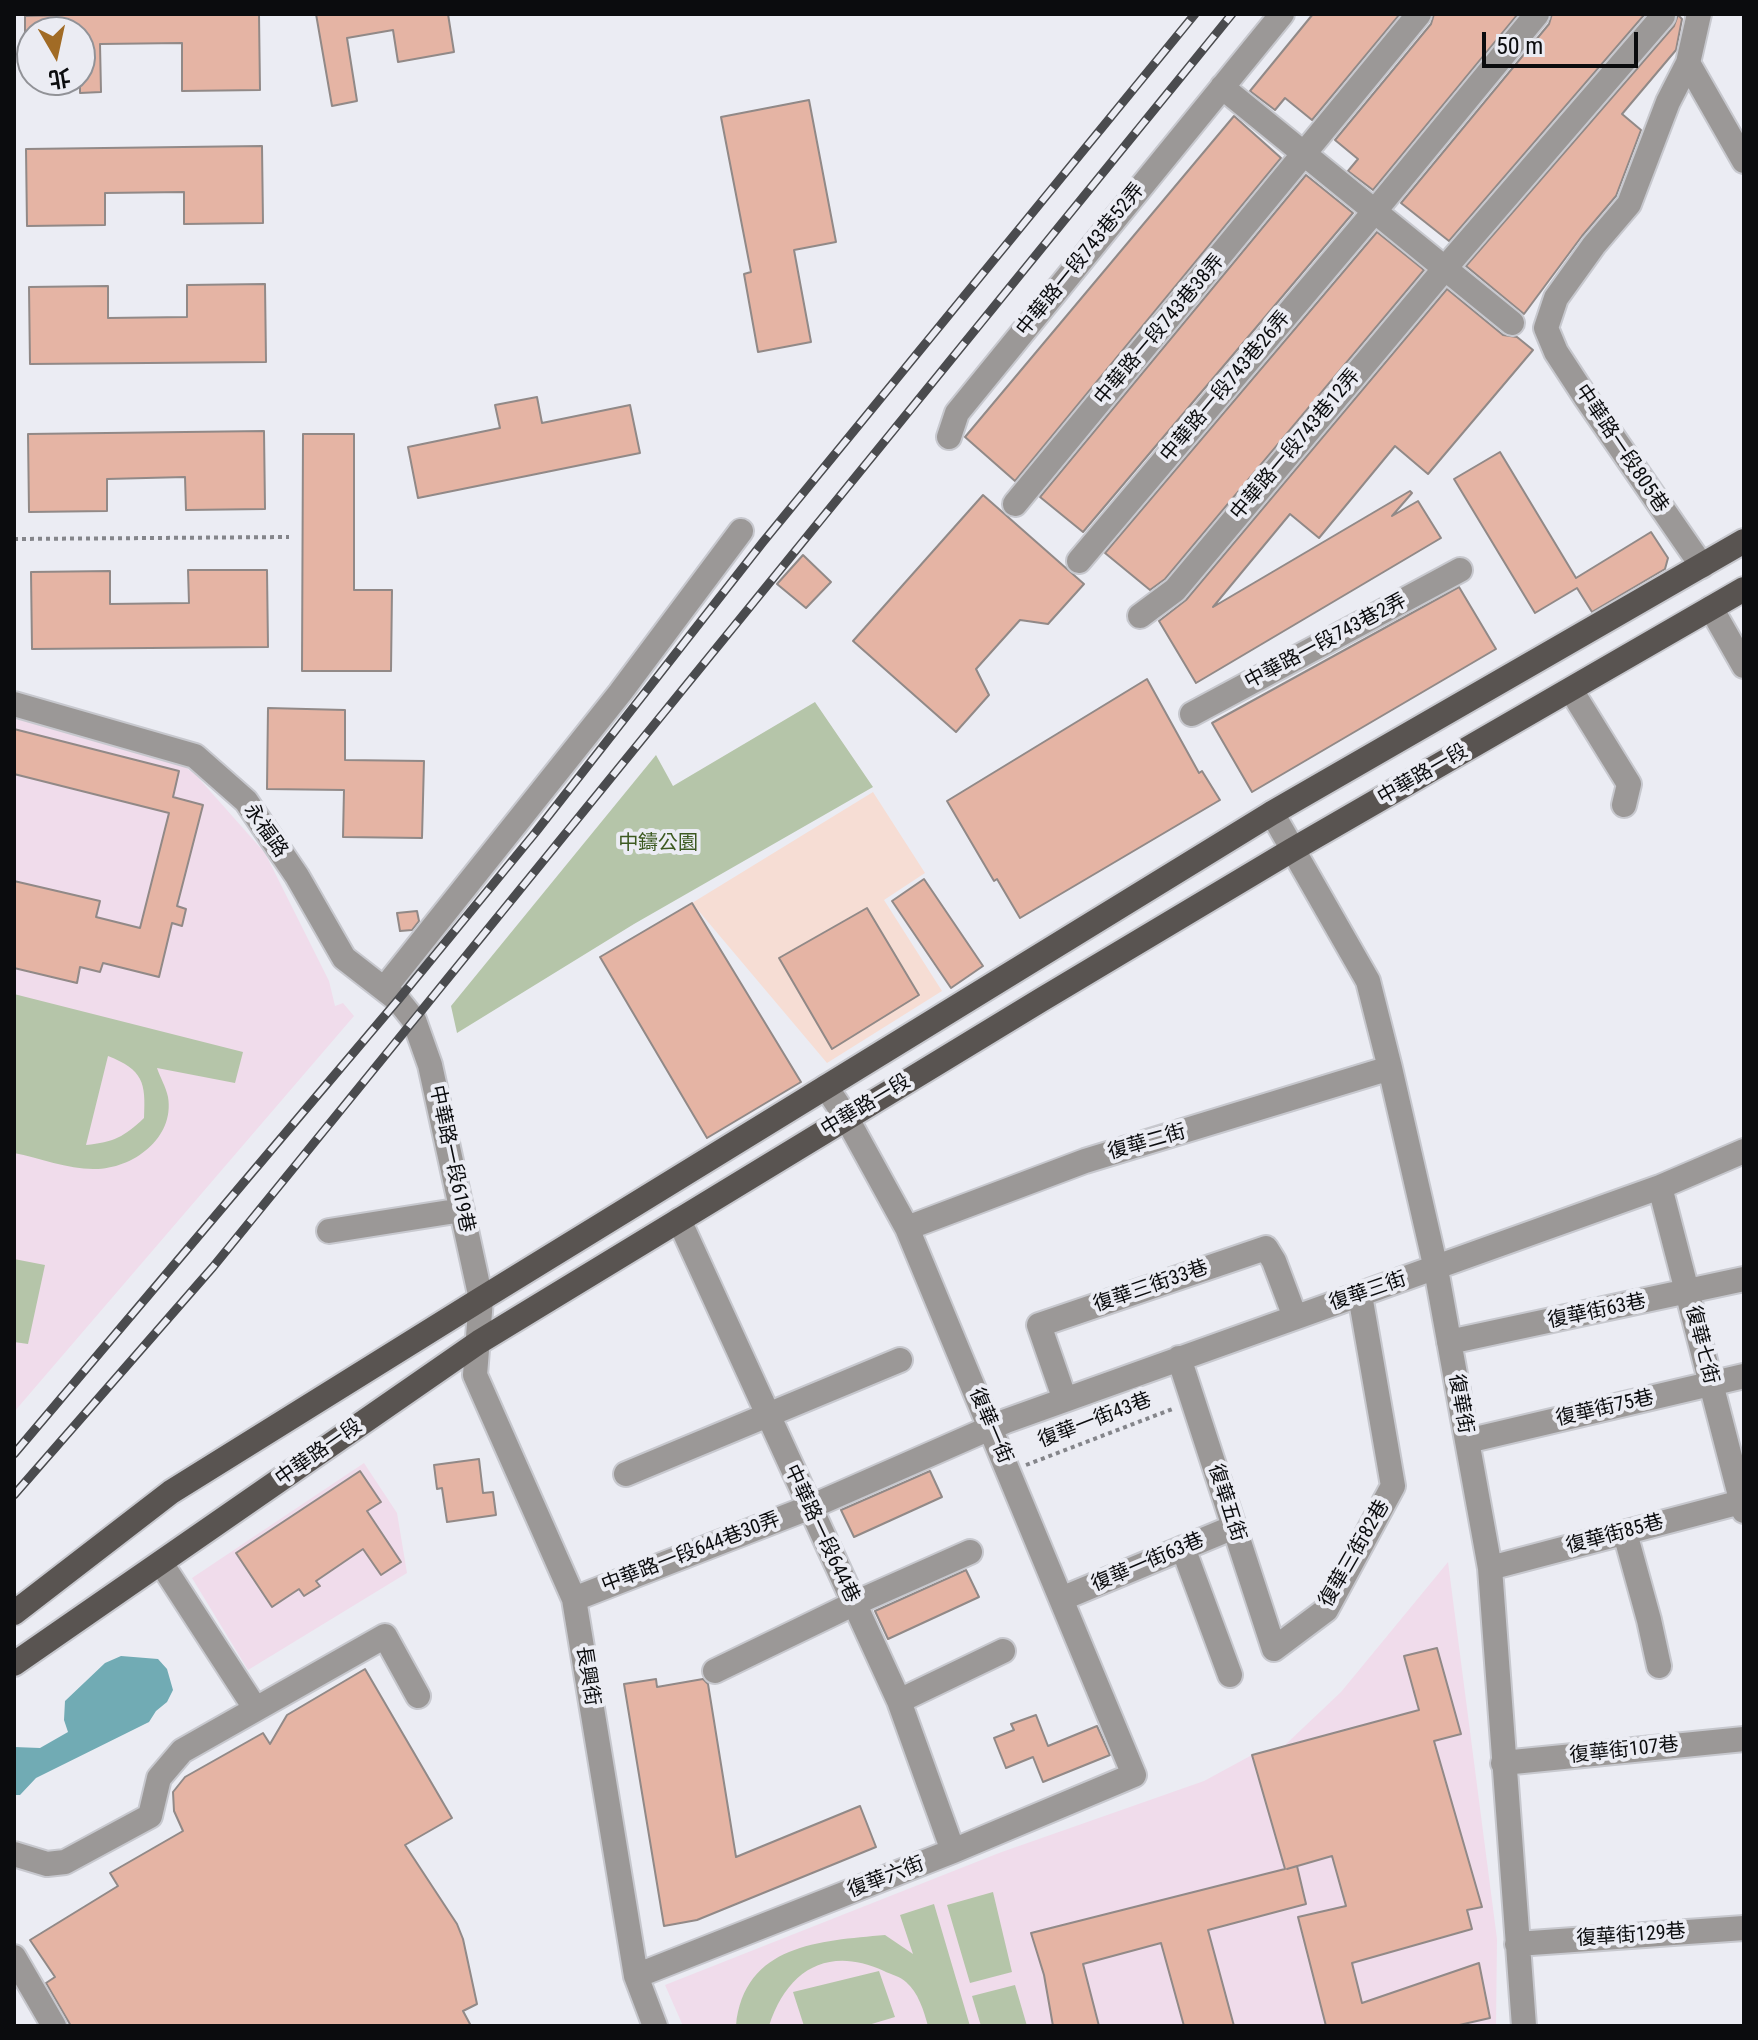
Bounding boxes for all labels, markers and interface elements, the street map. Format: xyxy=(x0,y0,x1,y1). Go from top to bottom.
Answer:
north arrow xyxy=(16,16,96,96)
scale bar xyxy=(1486,16,1642,66)
text: 50 m xyxy=(1496,32,1543,60)
text: 北 xyxy=(47,64,72,92)
street label: 中華路一段743巷52弄 xyxy=(1012,179,1150,341)
street label: 中華路一段743巷38弄 xyxy=(1090,250,1230,410)
street label: 中華路一段743巷26弄 xyxy=(1156,307,1296,467)
street label: 中華路一段743巷12弄 xyxy=(1226,365,1366,525)
street label: 中華路一段805巷 xyxy=(1569,380,1673,518)
street label: 中華路一段743巷2弄 xyxy=(1241,589,1411,695)
street label: 中華路一段 xyxy=(1374,740,1472,810)
street label: 永福路 xyxy=(238,800,292,862)
park label: 中鑄公園 xyxy=(618,832,698,856)
street label: 中華路一段 xyxy=(817,1070,915,1142)
street label: 中華路一段619巷 xyxy=(424,1083,478,1235)
street label: 復華二街 xyxy=(1105,1120,1189,1166)
street label: 復華三街33巷 xyxy=(1090,1256,1212,1318)
street label: 復華三街 xyxy=(1326,1268,1410,1316)
street label: 復華街63巷 xyxy=(1546,1290,1648,1334)
street label: 復華七街 xyxy=(1680,1303,1722,1387)
street label: 復華街 xyxy=(1443,1372,1477,1436)
street label: 復華一街 xyxy=(963,1384,1017,1468)
street label: 復華街75巷 xyxy=(1554,1386,1656,1432)
street label: 復華一街43巷 xyxy=(1035,1388,1155,1454)
street label: 中華路一段 xyxy=(271,1414,367,1492)
street label: 中華路一段644巷 xyxy=(779,1461,863,1607)
street label: 復華五街 xyxy=(1202,1461,1250,1545)
street label: 復華三街82巷 xyxy=(1315,1496,1395,1612)
street label: 中華路一段644巷30弄 xyxy=(598,1508,784,1598)
street label: 復華街85巷 xyxy=(1564,1511,1666,1559)
street label: 復華一街63巷 xyxy=(1088,1529,1208,1597)
street label: 長興街 xyxy=(570,1644,604,1708)
street label: 復華街107巷 xyxy=(1568,1733,1680,1769)
street label: 復華六街 xyxy=(844,1852,928,1904)
street label: 復華街129巷 xyxy=(1575,1920,1687,1952)

